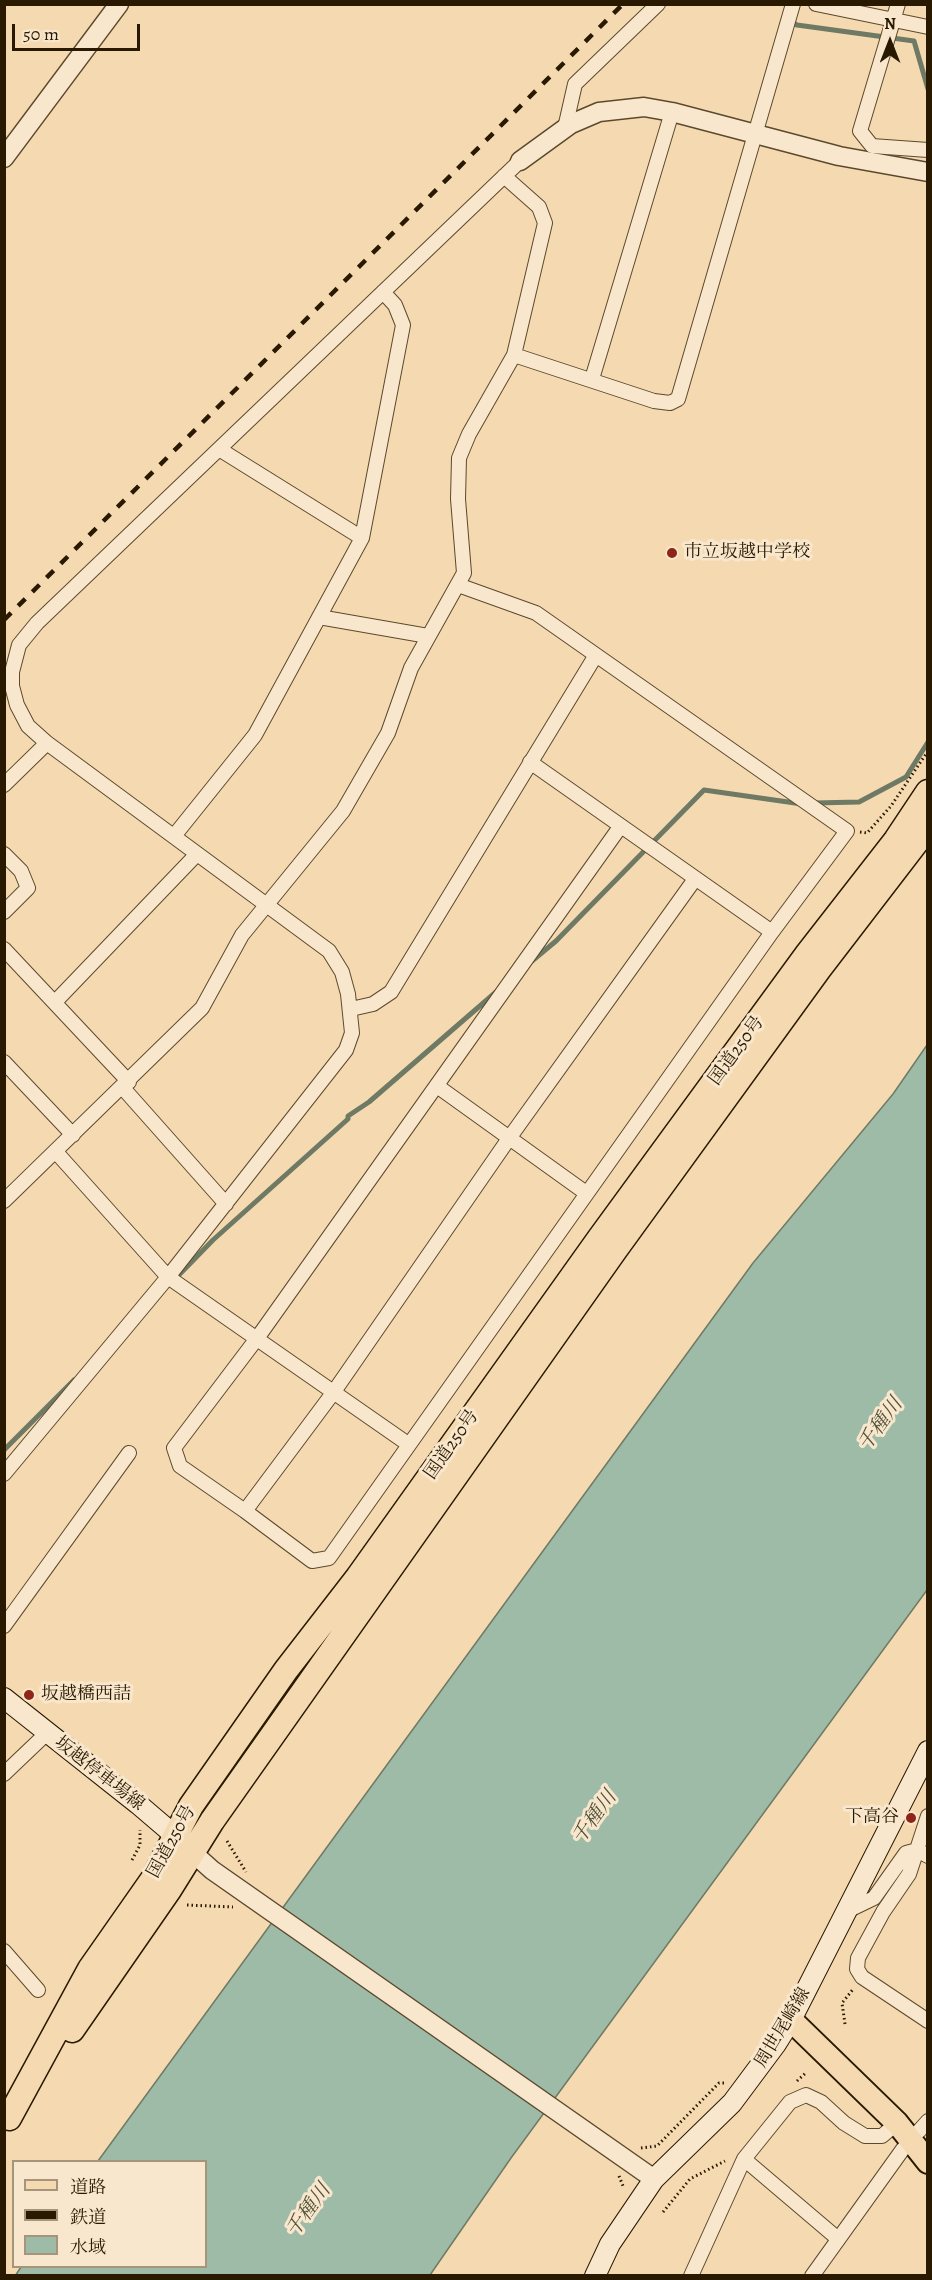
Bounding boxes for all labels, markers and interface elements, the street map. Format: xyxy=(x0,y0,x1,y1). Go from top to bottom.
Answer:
scale bar xyxy=(15,12,142,50)
north arrow xyxy=(860,12,920,72)
text: N xyxy=(884,13,896,35)
text: 50 m xyxy=(23,22,59,46)
place label: 市立坂越中学校 xyxy=(684,542,810,564)
marker: 市立坂越中学校 xyxy=(665,546,679,560)
street label: 国道250号 xyxy=(705,1012,769,1090)
water label: 千種川 xyxy=(854,1394,908,1456)
street label: 国道250号 xyxy=(420,1406,484,1484)
place label: 坂越橋西詰 xyxy=(41,1684,131,1706)
marker: 坂越橋西詰 xyxy=(22,1688,36,1702)
street label: 坂越停車場線 xyxy=(50,1732,148,1816)
water label: 千種川 xyxy=(568,1787,622,1849)
street label: 国道250号 xyxy=(143,1802,201,1882)
place label: 下高谷 xyxy=(845,1807,899,1829)
marker: 下高谷 xyxy=(904,1811,918,1825)
street label: 周世尾崎線 xyxy=(751,1984,815,2072)
legend xyxy=(12,2160,207,2268)
text: 道路 xyxy=(70,2175,106,2199)
water label: 千種川 xyxy=(282,2180,336,2242)
text: 鉄道 xyxy=(70,2205,106,2229)
text: 水域 xyxy=(70,2235,106,2259)

